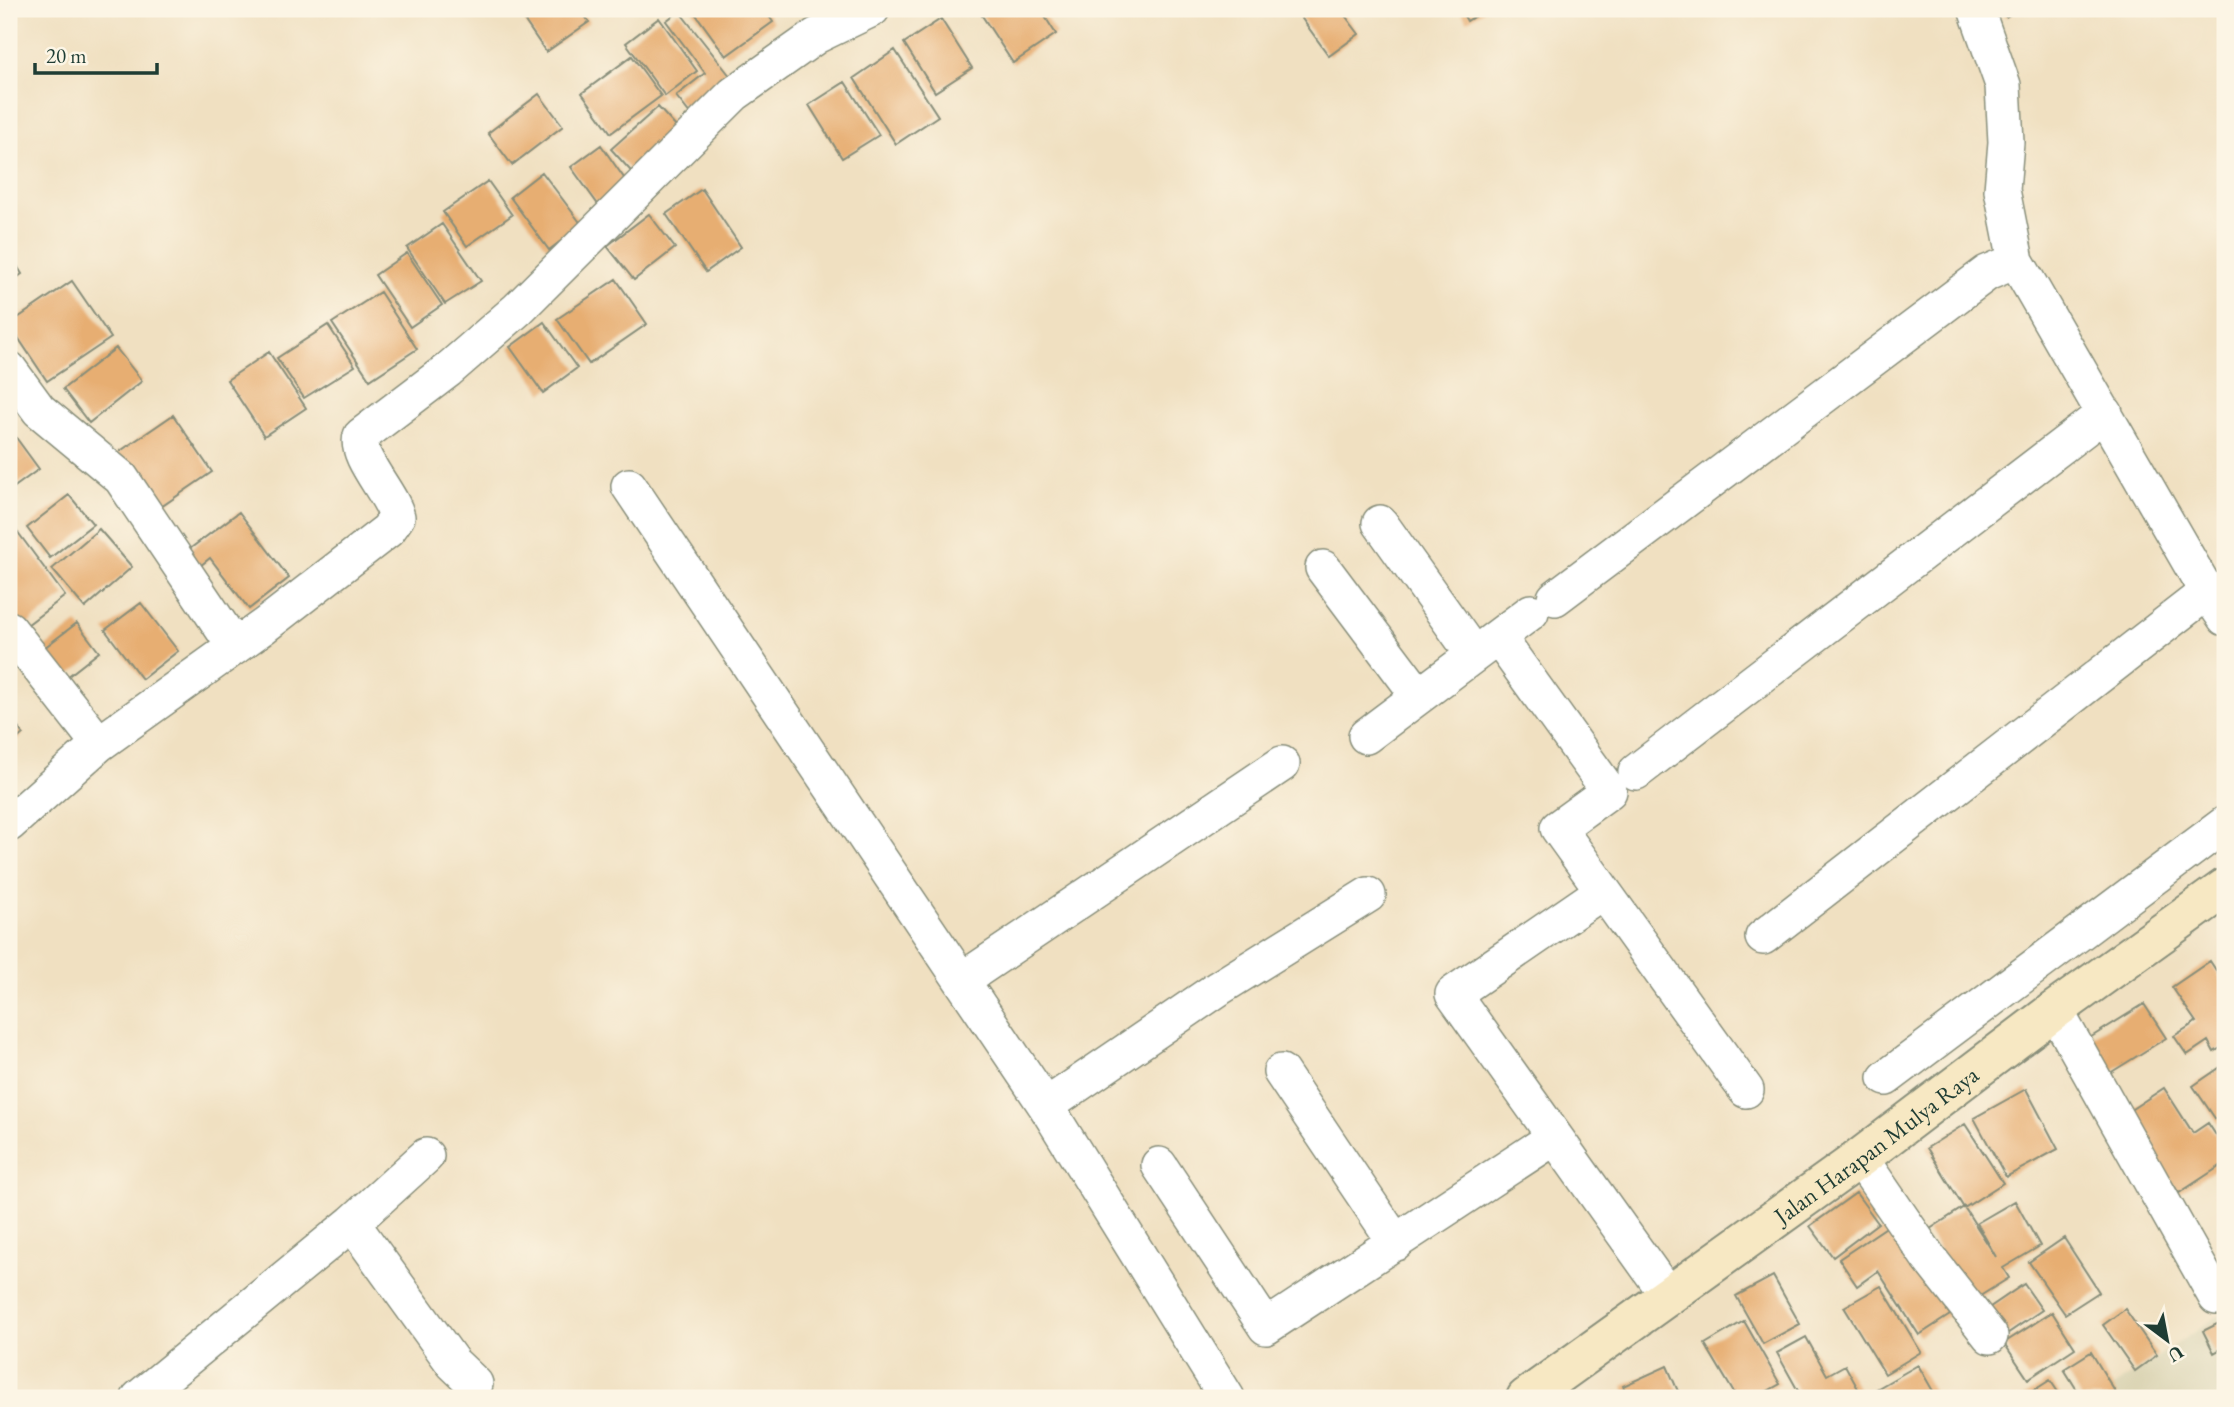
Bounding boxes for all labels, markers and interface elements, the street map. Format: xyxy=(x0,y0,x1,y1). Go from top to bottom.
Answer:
scale bar xyxy=(35,32,158,76)
text: 20 m xyxy=(46,42,87,69)
street label: Jalan Harapan Mulya Raya xyxy=(1766,1058,1985,1232)
north arrow xyxy=(2132,1306,2202,1376)
text: U xyxy=(2163,1340,2188,1368)

